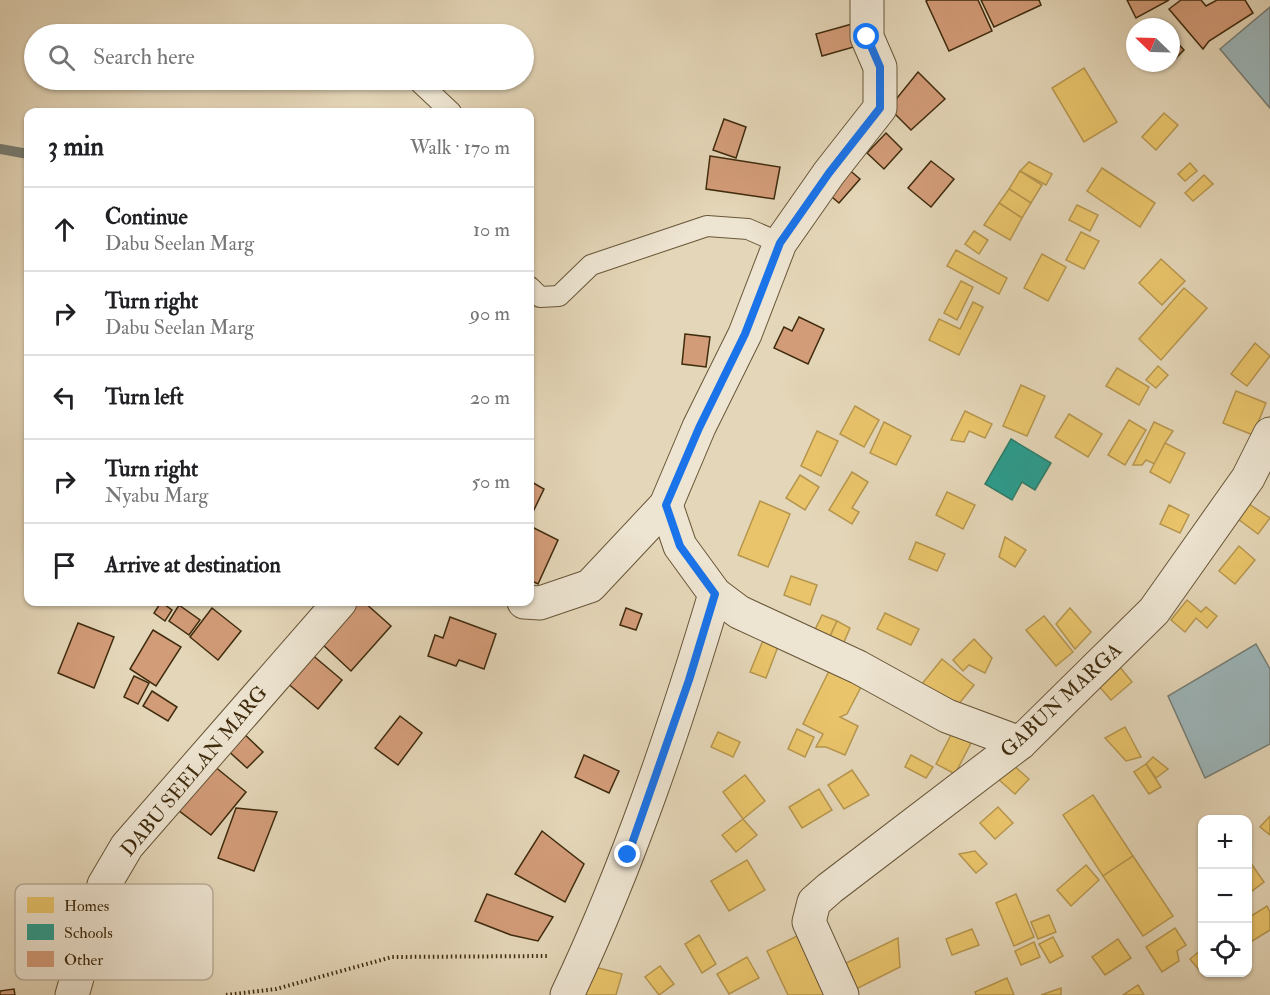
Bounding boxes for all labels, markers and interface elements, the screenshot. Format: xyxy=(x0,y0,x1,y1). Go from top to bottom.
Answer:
north arrow xyxy=(1126,18,1180,72)
route start xyxy=(853,23,879,49)
search box xyxy=(24,24,534,90)
icon: search xyxy=(45,41,78,74)
text: Search here xyxy=(93,43,195,71)
text: 3 min xyxy=(48,131,104,163)
text: Walk · 170 m xyxy=(410,135,510,160)
text: Continue xyxy=(105,203,188,231)
icon: ahead xyxy=(48,213,81,246)
text: 10 m xyxy=(473,217,510,242)
text: Dabu Seelan Marg xyxy=(105,231,254,256)
text: Turn right xyxy=(105,287,198,315)
icon: right xyxy=(48,297,81,330)
text: 90 m xyxy=(470,301,510,326)
text: Dabu Seelan Marg xyxy=(105,315,254,340)
icon: left xyxy=(48,381,81,414)
text: Turn left xyxy=(105,383,184,411)
text: 20 m xyxy=(470,385,510,410)
text: Turn right xyxy=(105,455,198,483)
icon: right xyxy=(48,465,81,498)
text: 50 m xyxy=(471,469,510,494)
text: Nyabu Marg xyxy=(105,483,208,508)
icon: arrive xyxy=(48,549,81,582)
text: Arrive at destination xyxy=(105,551,281,579)
street label: GABUN MARGA xyxy=(995,637,1127,763)
street label: DABU SEELAN MARG xyxy=(115,680,273,861)
map controls xyxy=(1198,815,1252,977)
button: + xyxy=(1198,815,1252,869)
route end xyxy=(614,841,640,867)
button: − xyxy=(1198,869,1252,923)
legend xyxy=(15,884,213,980)
text: Homes xyxy=(64,896,109,916)
text: Schools xyxy=(64,923,113,943)
button: locate xyxy=(1198,923,1252,977)
text: Other xyxy=(64,950,103,970)

